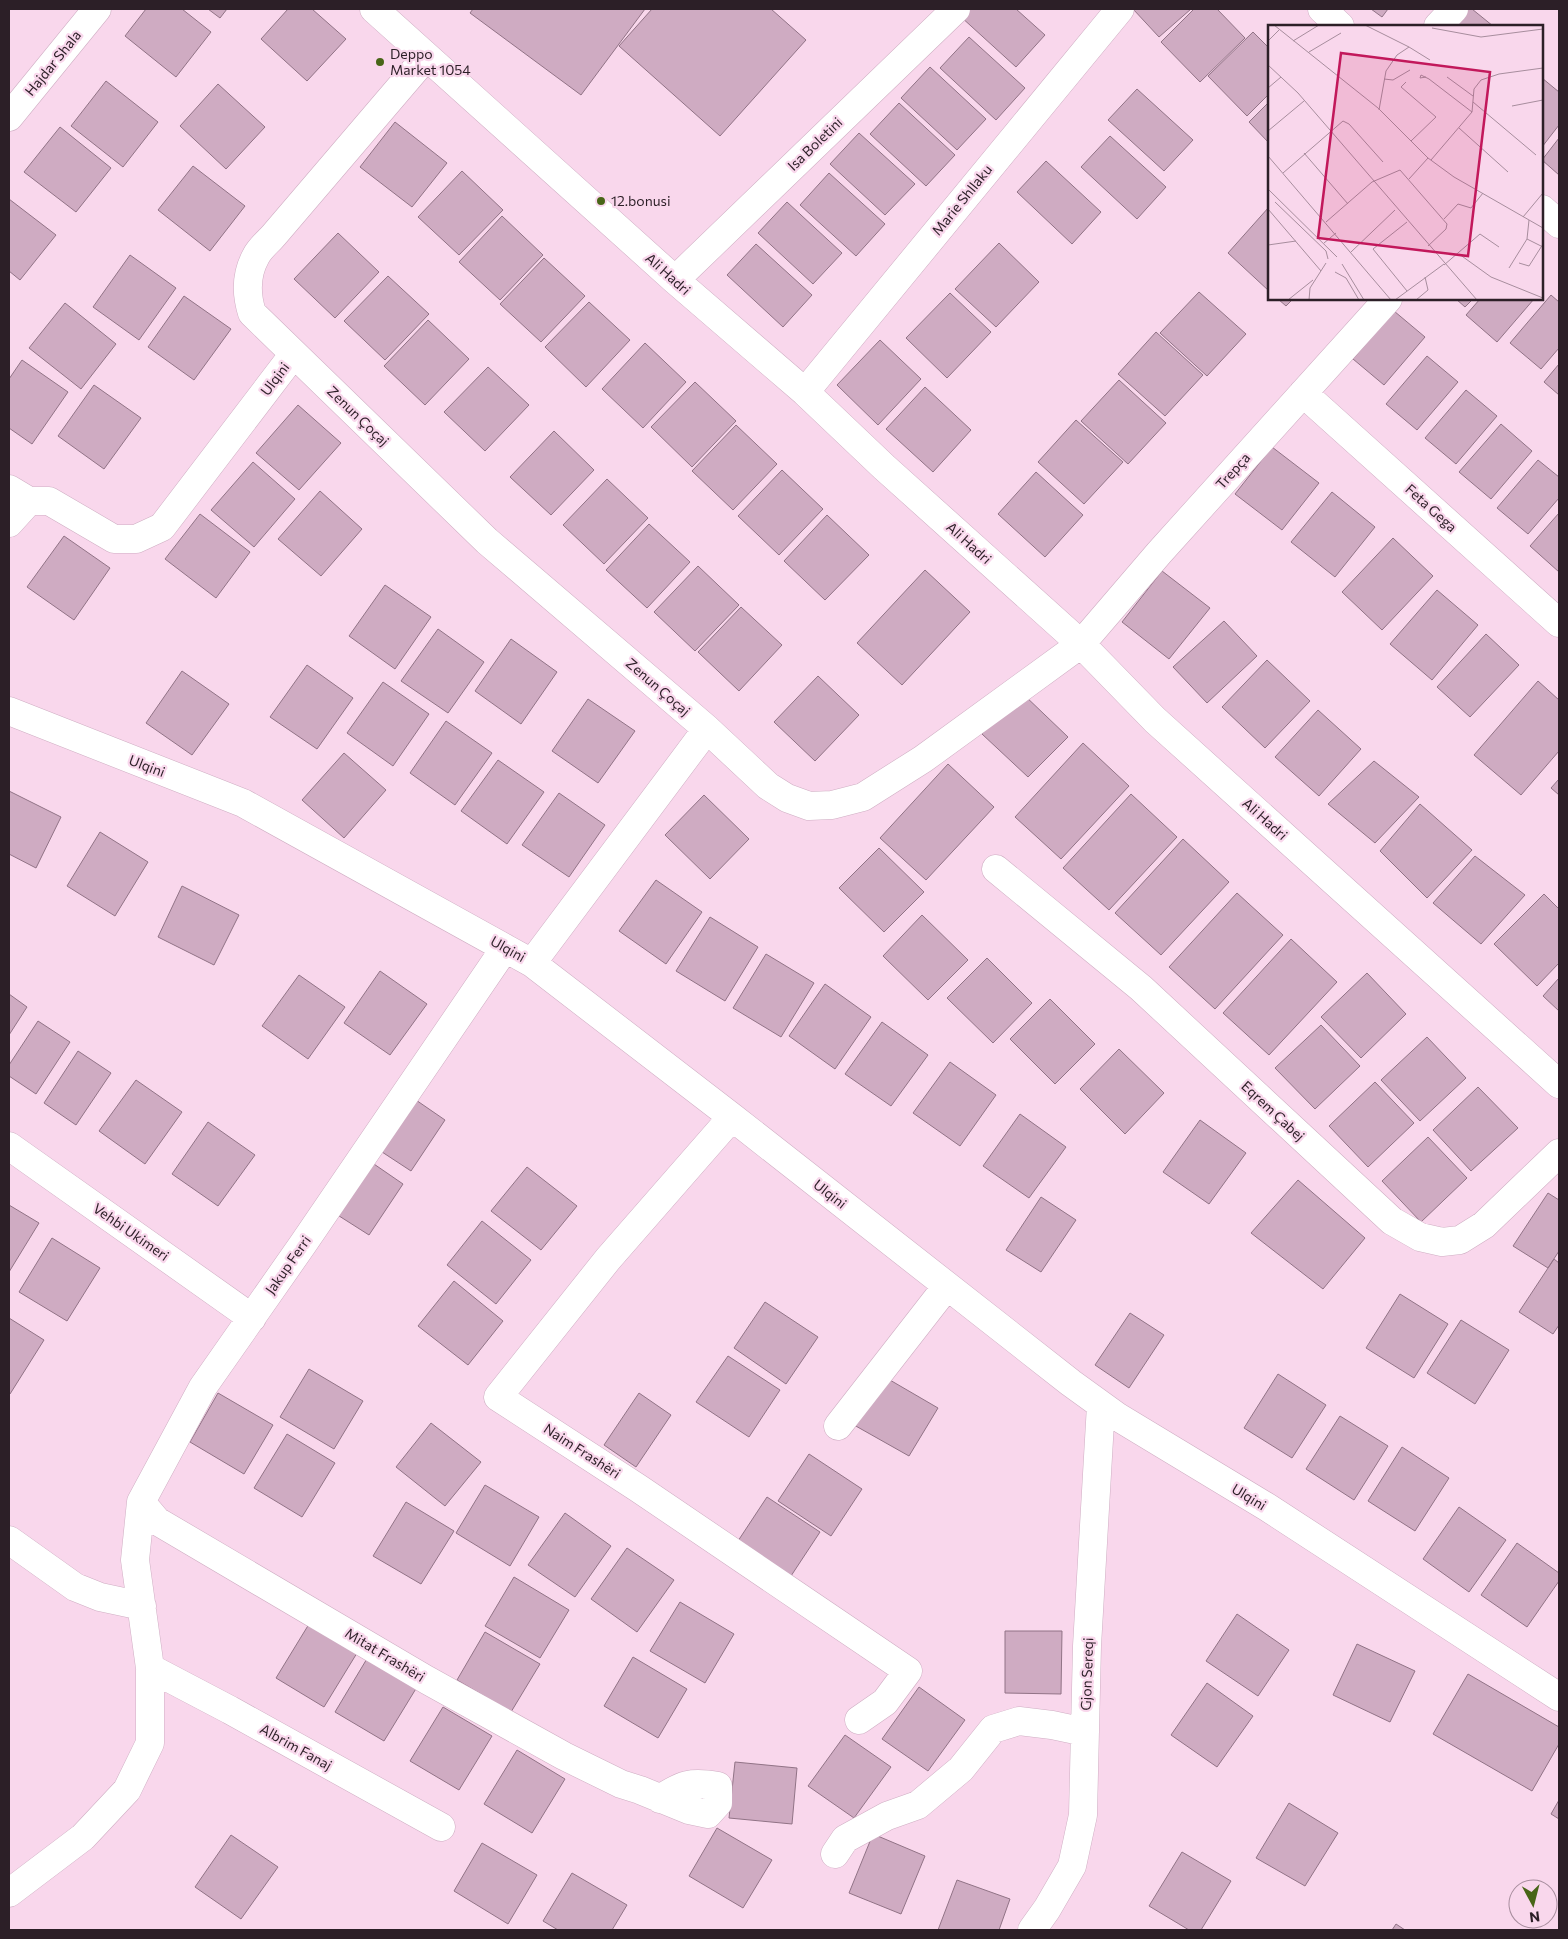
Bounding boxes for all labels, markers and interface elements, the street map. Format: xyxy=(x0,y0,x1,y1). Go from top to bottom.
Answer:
inset map xyxy=(1268,25,1543,300)
street label: Hajdar Shala xyxy=(21,26,84,99)
place label: Deppo Market 1054 xyxy=(390,45,471,78)
marker: Deppo Market 1054 xyxy=(374,56,386,68)
street label: Isa Boletini xyxy=(784,113,846,174)
street label: Marie Shllaku xyxy=(928,161,995,238)
place label: 12.bonusi xyxy=(611,192,671,209)
marker: 12.bonusi xyxy=(595,195,607,207)
street label: Ali Hadri xyxy=(642,249,694,298)
street label: Ulqini xyxy=(257,359,293,399)
street label: Zenun Çoçaj xyxy=(324,382,393,449)
street label: Trepça xyxy=(1212,449,1253,492)
street label: Feta Gega xyxy=(1402,480,1461,535)
street label: Ali Hadri xyxy=(943,518,995,567)
street label: Zenun Çoçaj xyxy=(623,654,694,719)
street label: Ulqini xyxy=(127,751,168,780)
street label: Ali Hadri xyxy=(1239,794,1291,843)
street label: Ulqini xyxy=(488,932,529,965)
street label: Eqrem Çabej xyxy=(1238,1077,1308,1144)
street label: Ulqini xyxy=(810,1175,850,1212)
street label: Vehbi Ukimeri xyxy=(90,1199,173,1264)
street label: Jakup Ferri xyxy=(261,1232,314,1297)
street label: Naim Frashëri xyxy=(541,1420,624,1482)
street label: Ulqini xyxy=(1229,1480,1270,1513)
street label: Mitat Frashëri xyxy=(342,1624,428,1685)
street label: Gjon Sereqi xyxy=(1077,1637,1096,1711)
street label: Albrim Fanaj xyxy=(257,1720,335,1773)
north arrow xyxy=(1508,1879,1558,1929)
text: N xyxy=(1528,1908,1541,1926)

